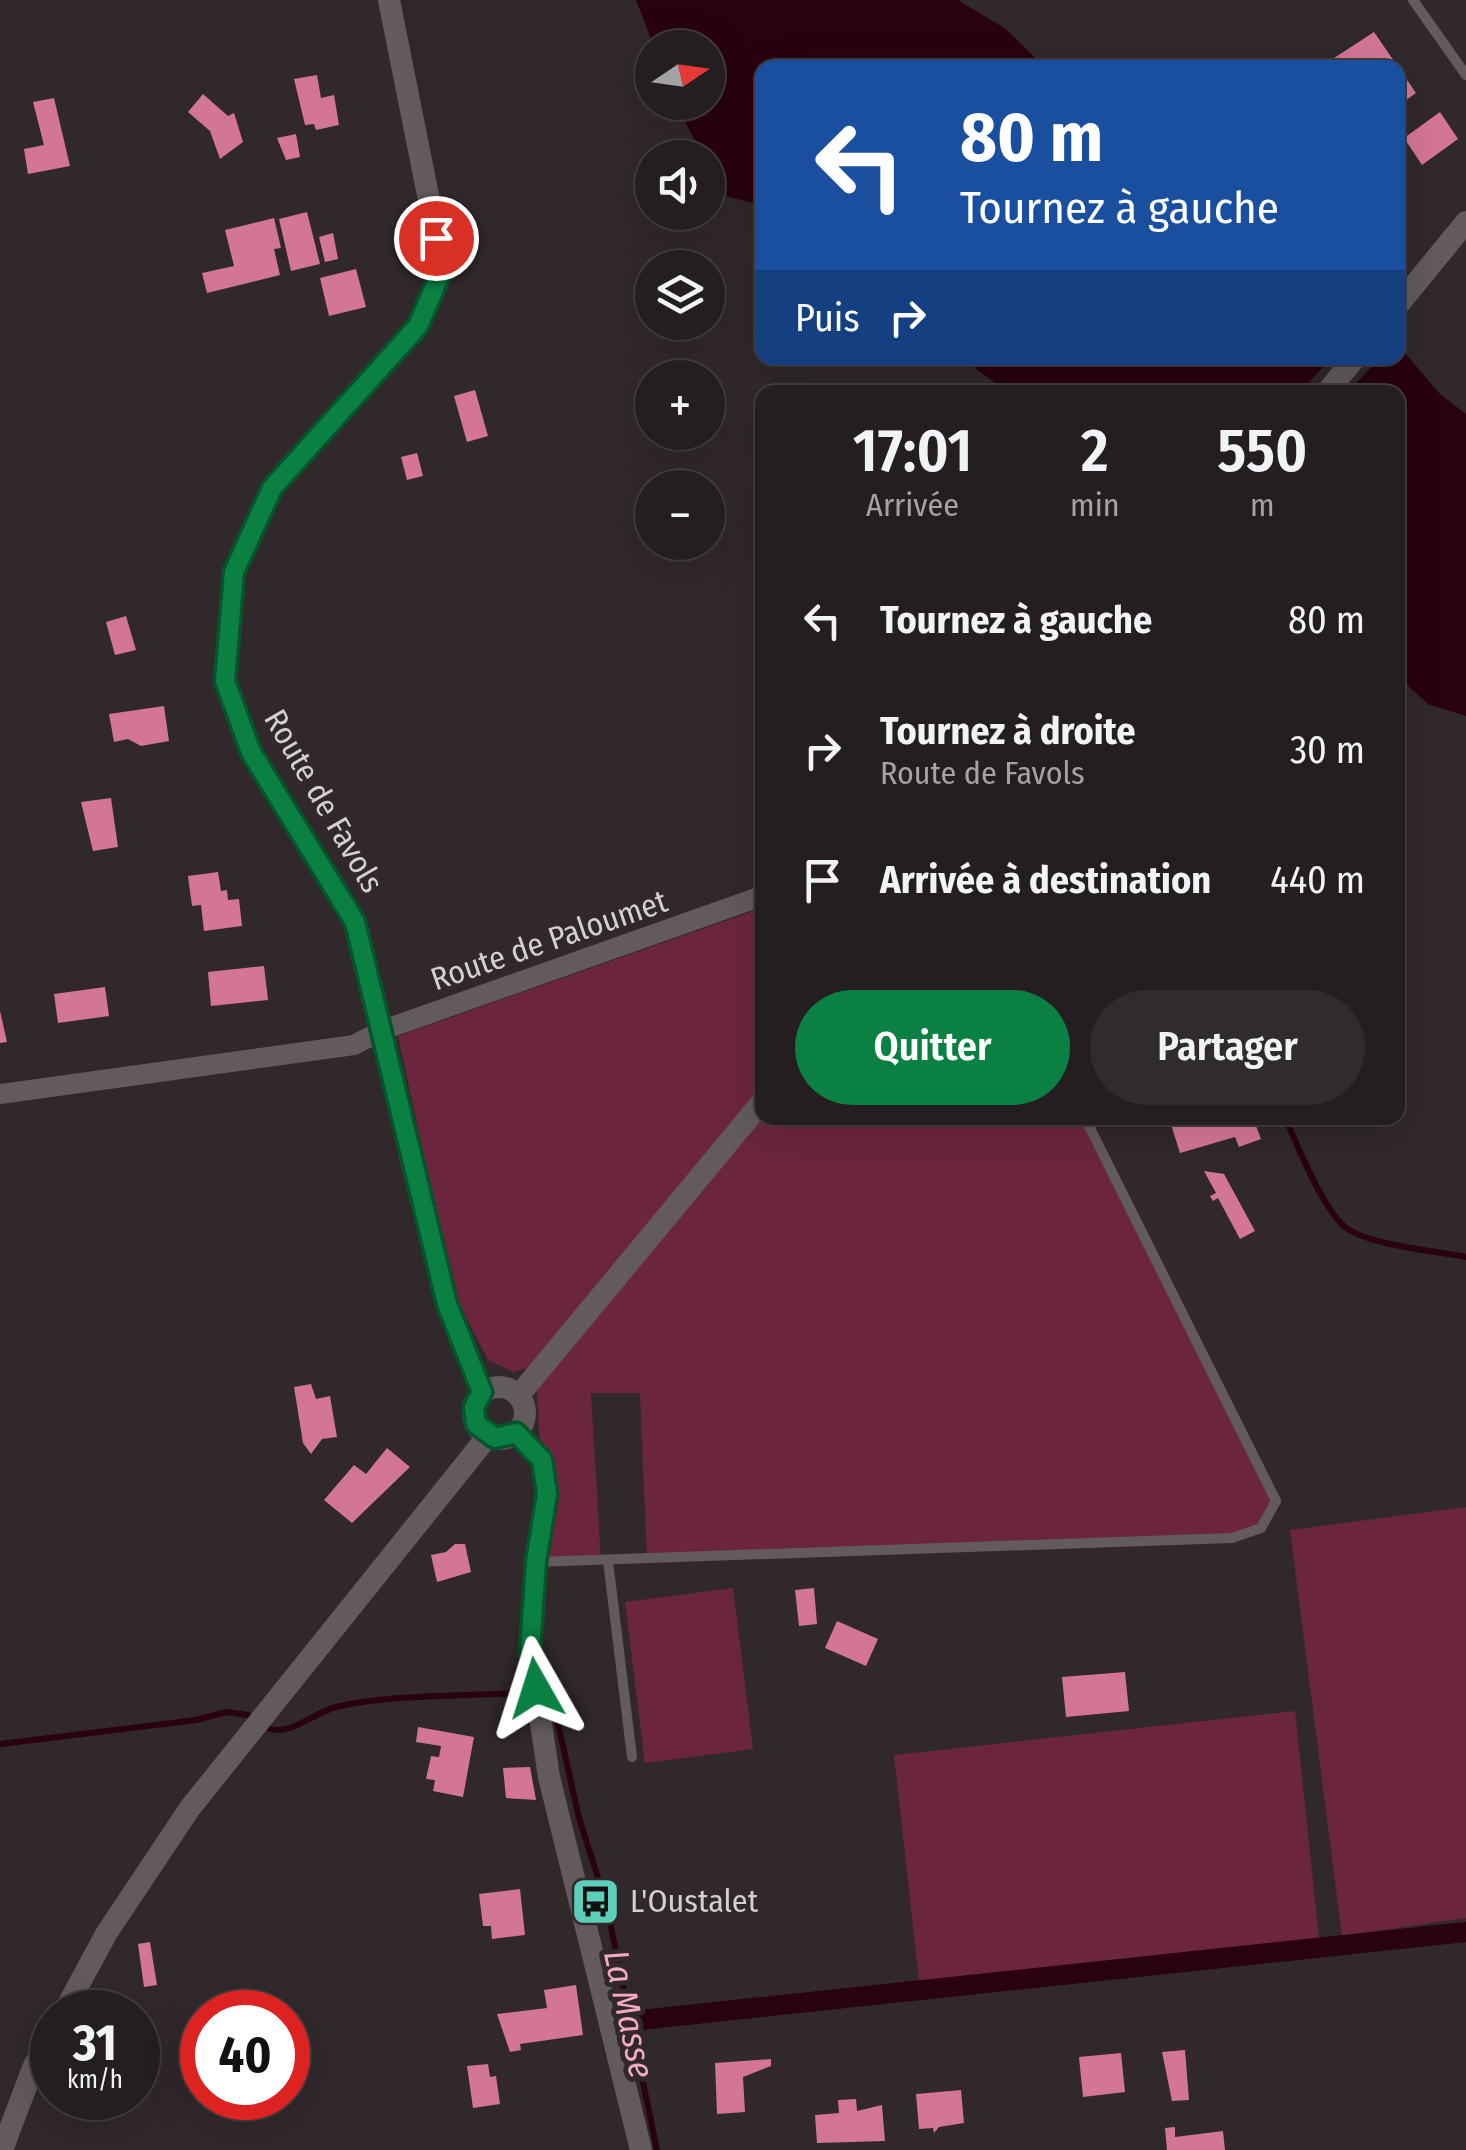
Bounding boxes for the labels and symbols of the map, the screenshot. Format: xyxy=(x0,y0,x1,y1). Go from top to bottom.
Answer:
north arrow xyxy=(635,30,725,120)
pin xyxy=(394,196,479,281)
street label: Route de Favols xyxy=(256,703,392,899)
street label: Route de Paloumet xyxy=(426,882,673,998)
position arrow xyxy=(484,1636,588,1740)
bus stop icon: L'Oustalet xyxy=(569,1875,621,1927)
place label: L'Oustalet xyxy=(630,1882,759,1920)
water label: La Masse xyxy=(595,1946,663,2082)
speed limit sign: 40 xyxy=(180,1990,310,2120)

